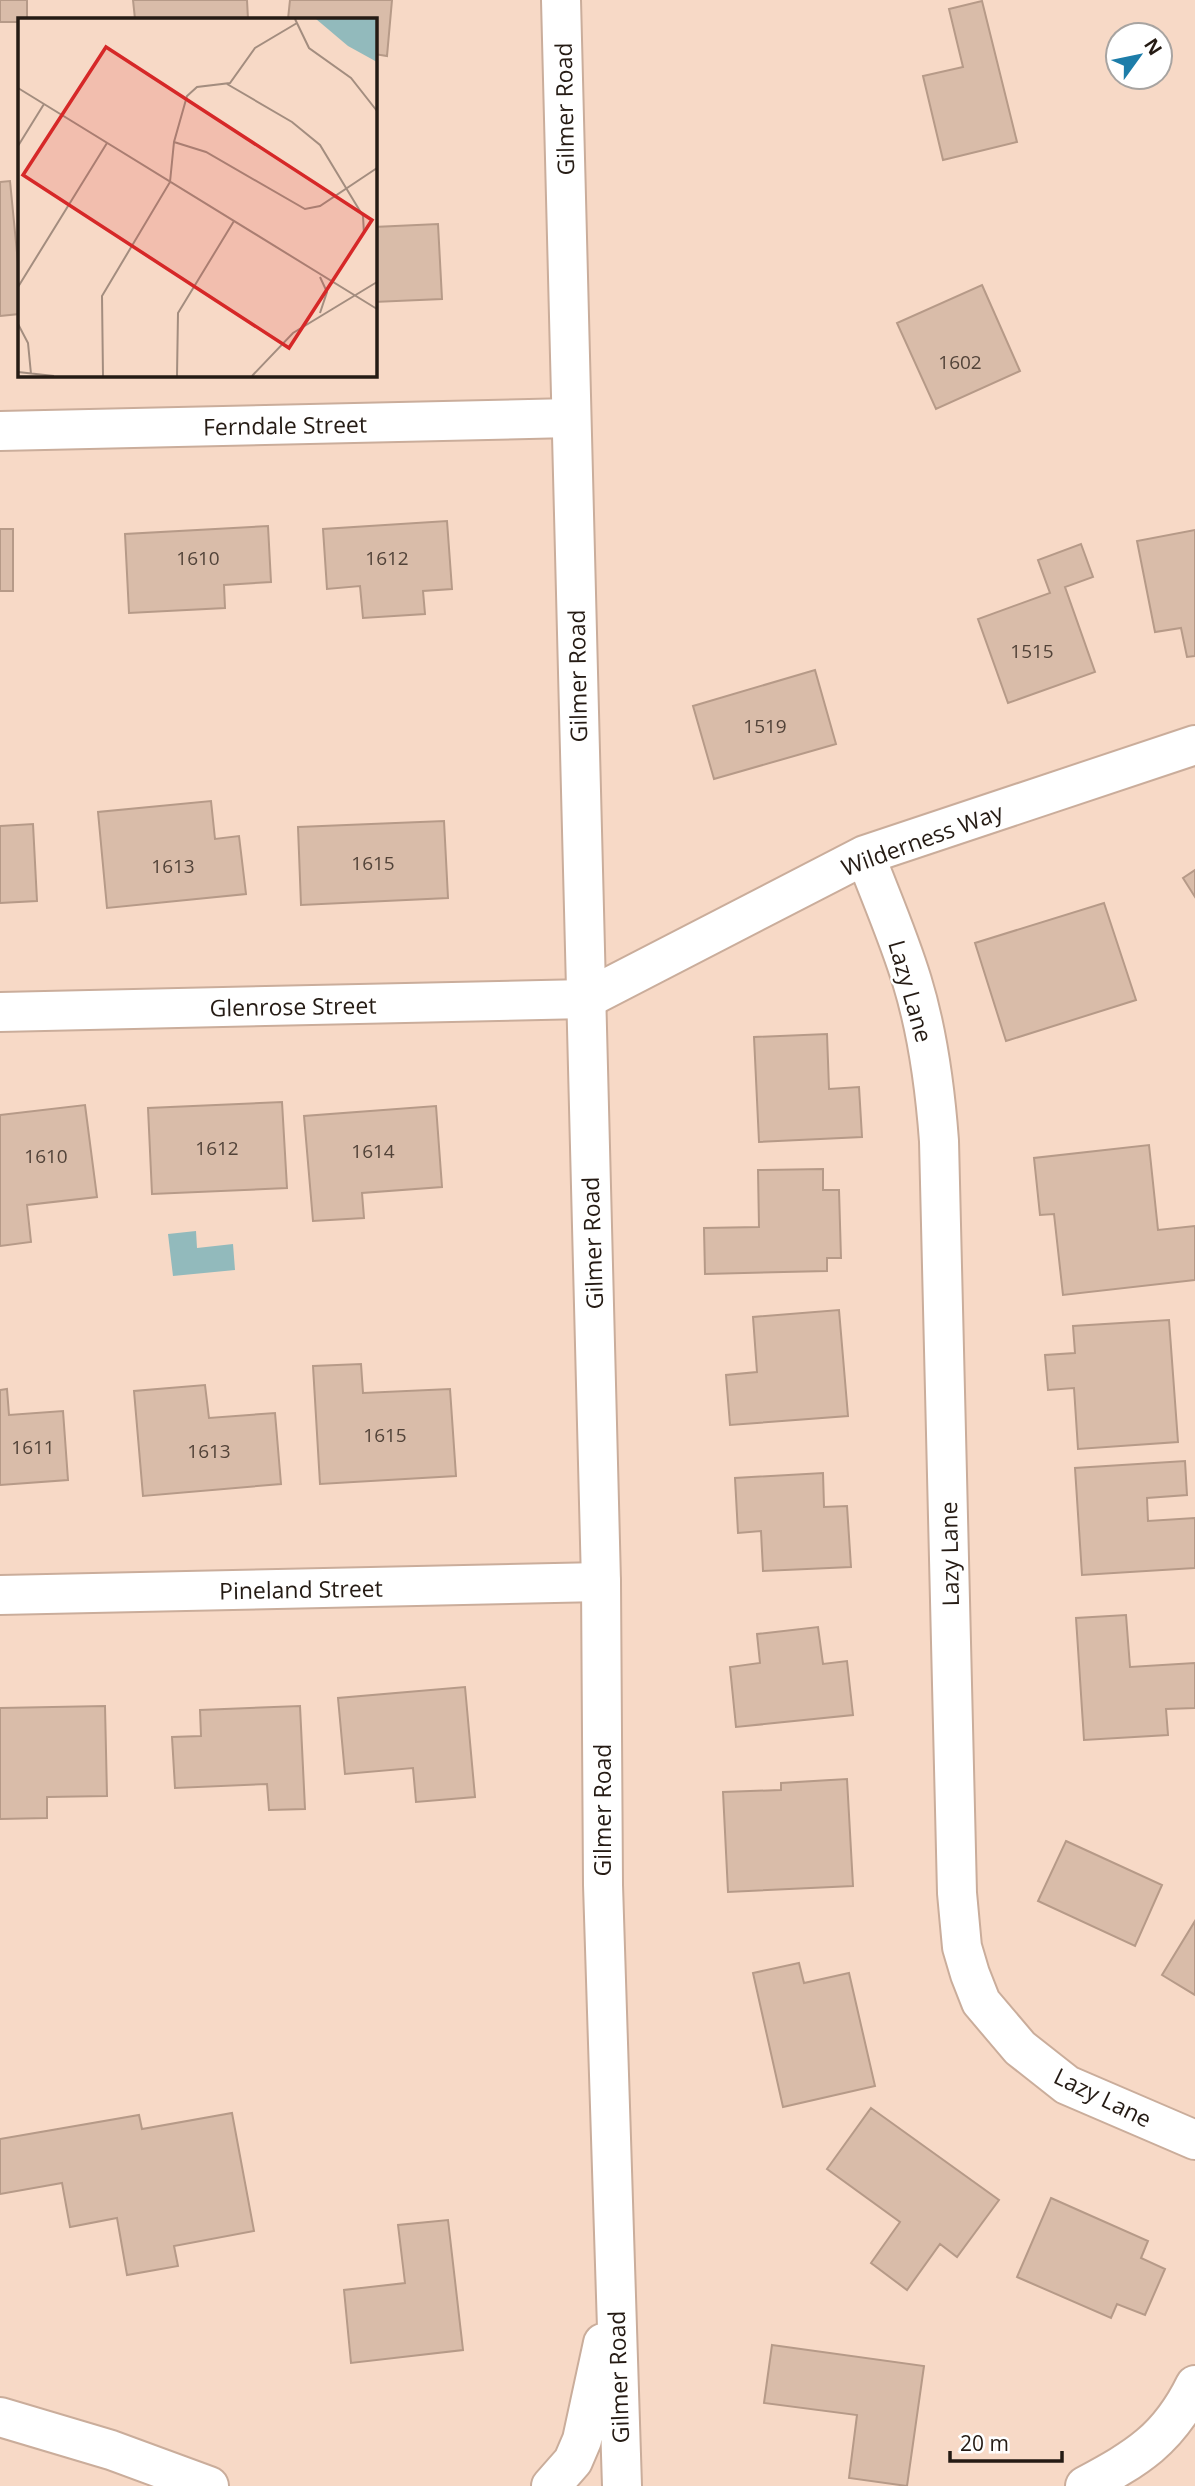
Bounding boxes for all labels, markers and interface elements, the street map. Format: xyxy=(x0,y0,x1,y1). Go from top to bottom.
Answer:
inset map xyxy=(18,18,376,376)
north arrow xyxy=(1104,21,1174,91)
text: N xyxy=(1138,33,1168,60)
street label: Gilmer Road xyxy=(547,42,581,176)
house number: 1602 xyxy=(938,349,982,375)
street label: Ferndale Street xyxy=(203,408,367,442)
house number: 1610 xyxy=(176,545,220,571)
house number: 1612 xyxy=(365,545,409,571)
street label: Gilmer Road xyxy=(560,609,594,743)
house number: 1515 xyxy=(1010,638,1054,664)
house number: 1519 xyxy=(743,713,787,739)
street label: Wilderness Way xyxy=(837,795,1008,883)
house number: 1615 xyxy=(351,850,395,876)
house number: 1613 xyxy=(151,853,195,879)
street label: Lazy Lane xyxy=(881,936,941,1046)
street label: Glenrose Street xyxy=(209,989,377,1023)
house number: 1612 xyxy=(195,1135,239,1161)
house number: 1614 xyxy=(351,1138,395,1164)
house number: 1610 xyxy=(24,1143,68,1169)
street label: Gilmer Road xyxy=(574,1176,610,1310)
house number: 1615 xyxy=(363,1422,407,1448)
house number: 1611 xyxy=(11,1434,55,1460)
house number: 1613 xyxy=(187,1438,231,1464)
street label: Lazy Lane xyxy=(932,1501,966,1607)
street label: Pineland Street xyxy=(219,1572,383,1606)
street label: Gilmer Road xyxy=(586,1744,618,1876)
street label: Lazy Lane xyxy=(1049,2060,1157,2134)
street label: Gilmer Road xyxy=(600,2310,636,2444)
scale bar xyxy=(950,2420,1062,2464)
text: 20 m xyxy=(960,2429,1009,2457)

